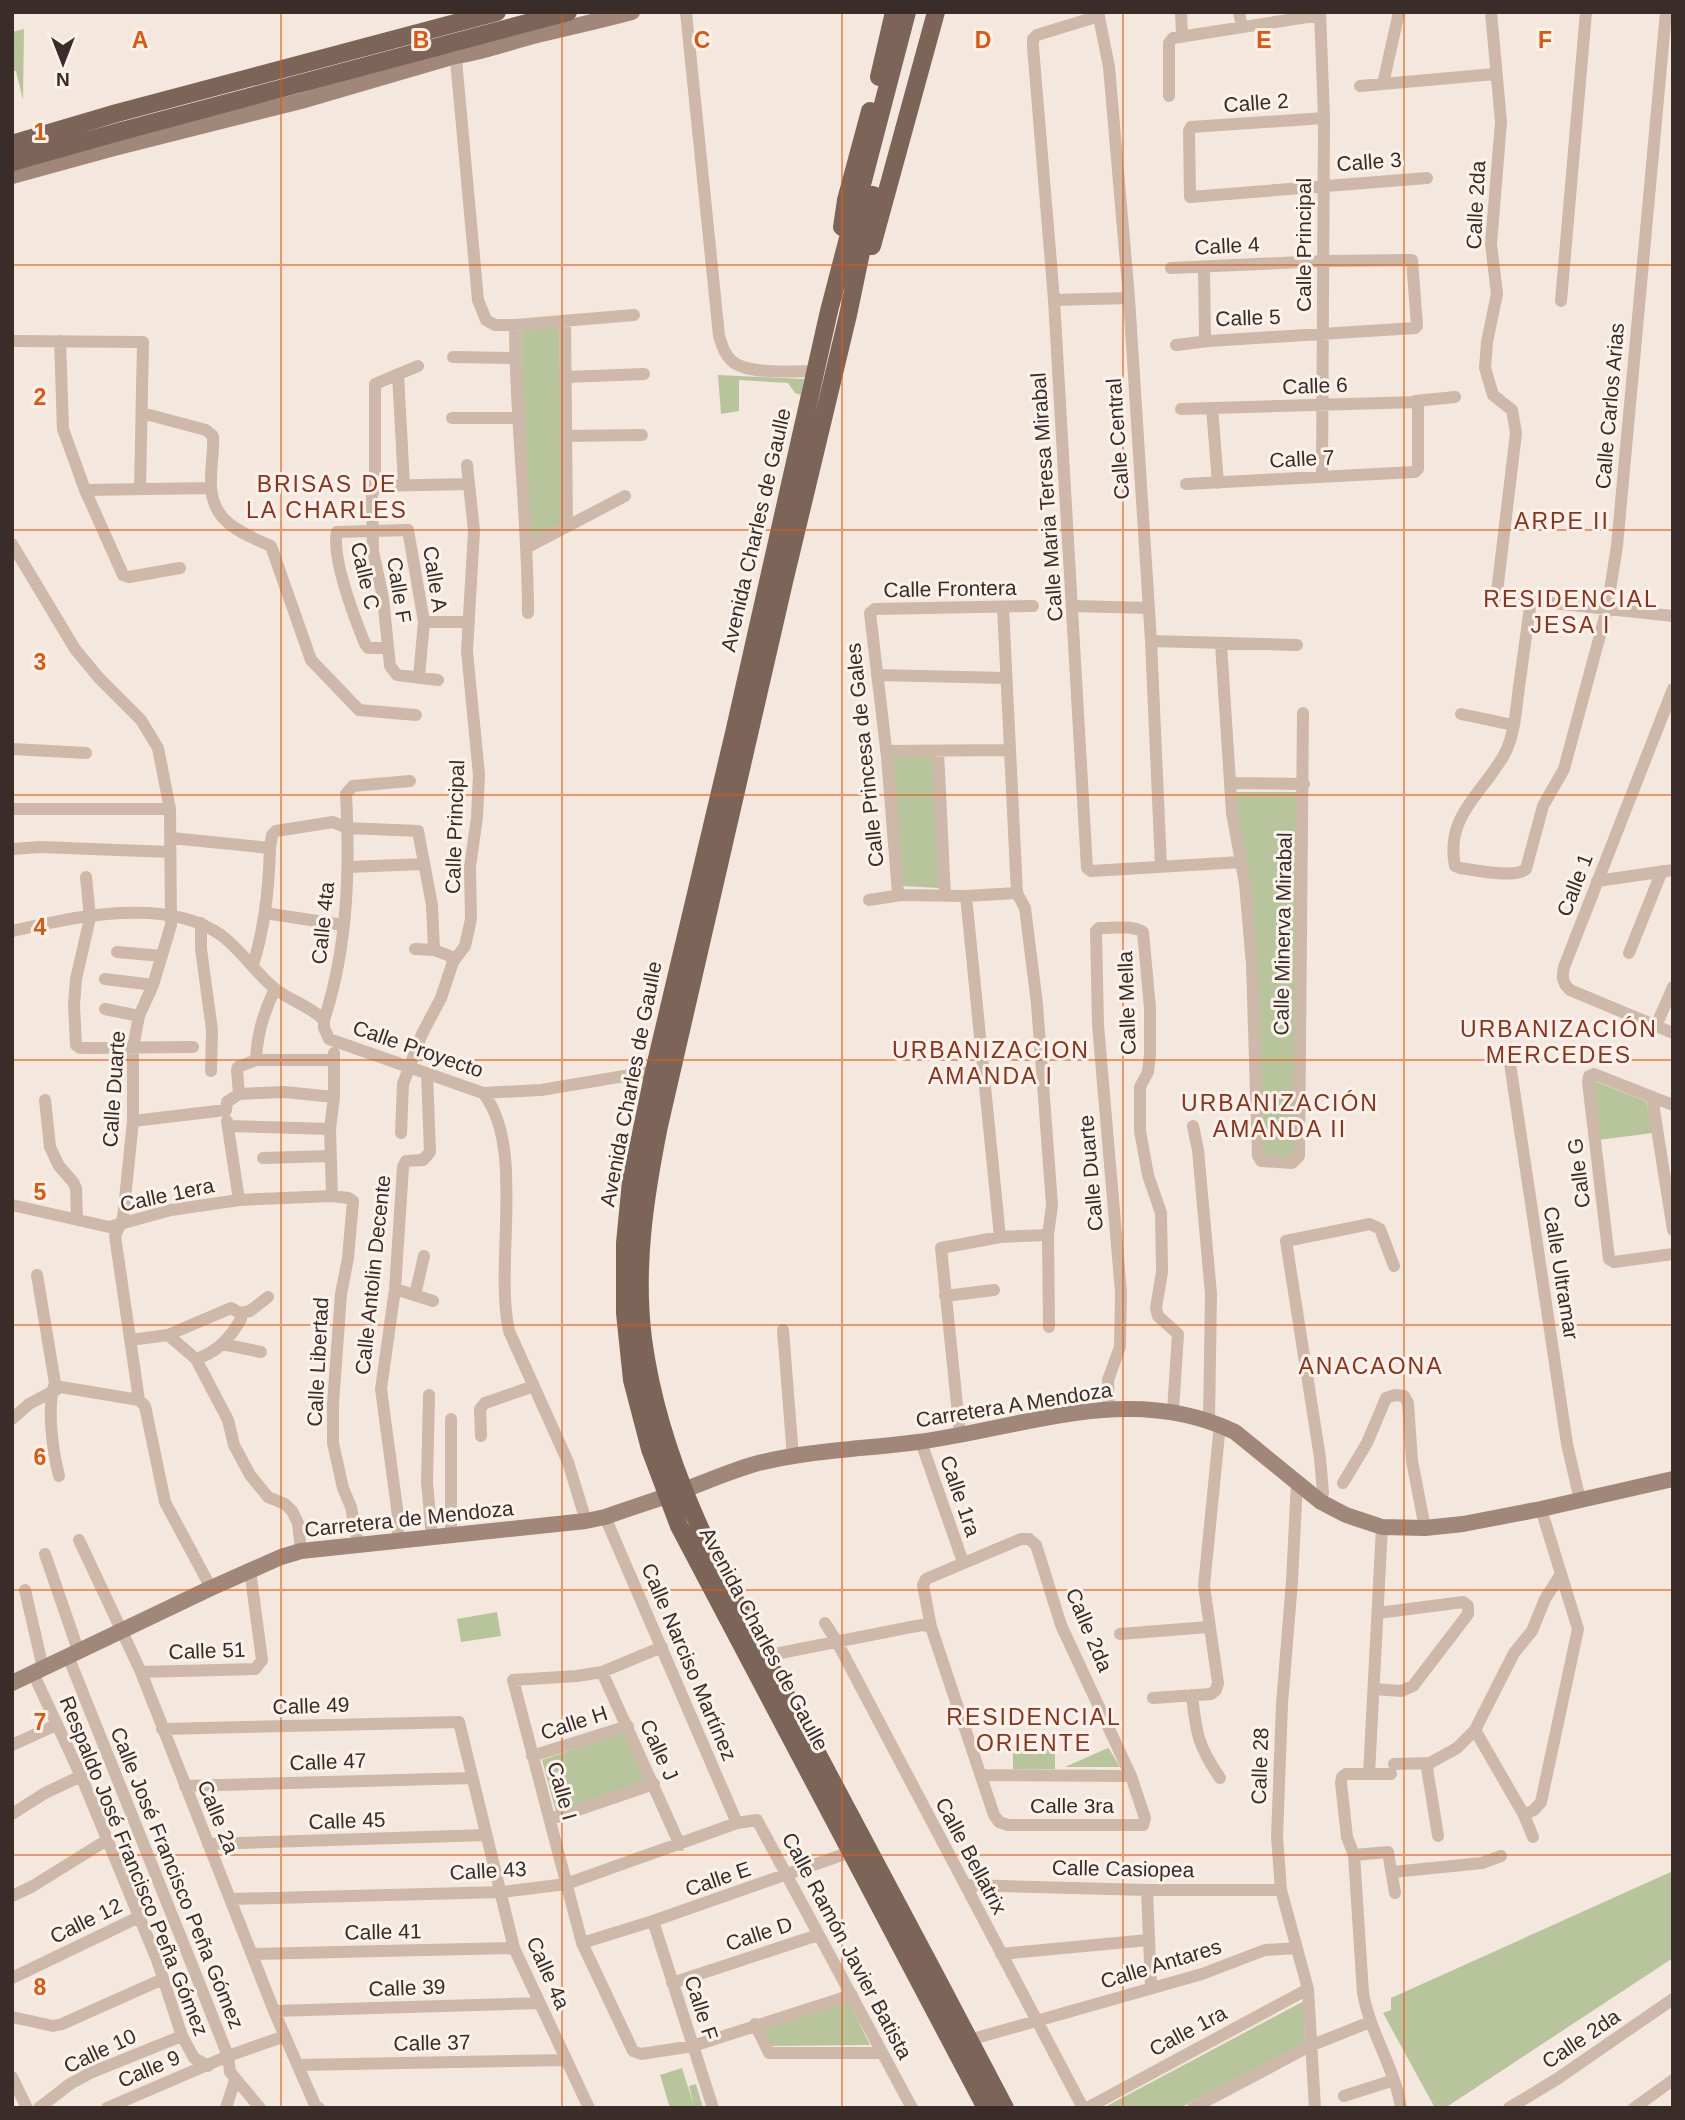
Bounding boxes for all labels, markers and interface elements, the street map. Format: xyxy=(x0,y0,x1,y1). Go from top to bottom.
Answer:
text: A xyxy=(132,27,148,53)
text: B xyxy=(413,27,429,53)
text: C xyxy=(694,27,710,53)
text: D xyxy=(975,27,991,53)
text: E xyxy=(1256,27,1272,53)
text: F xyxy=(1538,27,1552,53)
north arrow xyxy=(28,28,98,98)
text: N xyxy=(56,69,70,90)
street label: Calle 2 xyxy=(1223,89,1289,116)
text: 1 xyxy=(34,119,47,145)
street label: Calle 3 xyxy=(1336,148,1402,175)
street label: Calle 2da xyxy=(1462,160,1489,250)
street label: Calle Principal xyxy=(1292,178,1315,312)
street label: Calle 4 xyxy=(1194,232,1261,259)
street label: Calle 5 xyxy=(1215,305,1281,330)
street label: Calle Carlos Arias xyxy=(1591,322,1628,490)
street label: Calle Maria Teresa Mirabal xyxy=(1026,372,1067,622)
street label: Calle 6 xyxy=(1282,373,1348,398)
street label: Calle Central xyxy=(1102,378,1133,500)
text: 2 xyxy=(34,384,46,410)
street label: Avenida Charles de Gaulle xyxy=(716,406,795,654)
street label: Calle 7 xyxy=(1269,445,1335,472)
district label: BRISAS DE LA CHARLES xyxy=(246,471,408,523)
district label: ARPE II xyxy=(1514,508,1610,534)
street label: Calle C xyxy=(347,540,384,612)
street label: Calle A xyxy=(419,544,452,614)
street label: Calle F xyxy=(383,555,416,625)
street label: Calle Frontera xyxy=(883,576,1017,601)
district label: RESIDENCIAL JESA I xyxy=(1483,586,1659,638)
street label: Calle Princesa de Gales xyxy=(841,642,888,868)
text: 3 xyxy=(34,649,46,675)
street label: Calle Principal xyxy=(441,760,468,894)
street label: Calle Minerva Mirabal xyxy=(1269,832,1296,1036)
street label: Calle 1 xyxy=(1552,850,1597,919)
street label: Calle 4ta xyxy=(307,880,338,965)
text: 4 xyxy=(34,914,47,940)
street label: Calle Mella xyxy=(1113,950,1140,1055)
street label: Avenida Charles de Gaulle xyxy=(595,959,666,1209)
street label: Calle Proyecto xyxy=(350,1015,486,1082)
district label: URBANIZACIÓN MERCEDES xyxy=(1460,1016,1658,1068)
street label: Calle Duarte xyxy=(98,1030,129,1148)
district label: URBANIZACION AMANDA I xyxy=(892,1037,1090,1089)
district label: URBANIZACIÓN AMANDA II xyxy=(1181,1090,1379,1142)
street label: Calle Duarte xyxy=(1074,1114,1107,1232)
street label: Calle G xyxy=(1563,1137,1594,1209)
street label: Calle 1era xyxy=(118,1173,216,1216)
street label: Calle Antolin Decente xyxy=(351,1174,394,1376)
text: 5 xyxy=(34,1179,47,1205)
street label: Calle Ultramar xyxy=(1540,1205,1583,1341)
street label: Calle Libertad xyxy=(303,1297,332,1427)
district label: ANACAONA xyxy=(1298,1353,1444,1379)
street label: Carretera A Mendoza xyxy=(914,1378,1114,1431)
text: 6 xyxy=(34,1444,46,1470)
street label: Calle 1ra xyxy=(936,1452,985,1540)
street label: Carretera de Mendoza xyxy=(303,1496,515,1541)
street label: Avenida Charles de Gaulle xyxy=(696,1523,833,1754)
street label: Calle Narciso Martínez xyxy=(637,1560,742,1764)
street label: Calle 2da xyxy=(1062,1584,1118,1675)
street label: Calle 51 xyxy=(168,1638,246,1663)
street label: Respaldo José Francisco Peña Gómez xyxy=(56,1693,213,2039)
street label: Calle 49 xyxy=(272,1693,350,1718)
street label: Calle H xyxy=(538,1701,610,1744)
district label: RESIDENCIAL ORIENTE xyxy=(946,1704,1122,1756)
text: 7 xyxy=(34,1709,46,1735)
street label: Calle J xyxy=(636,1716,683,1784)
street label: Calle José Francisco Peña Gómez xyxy=(106,1724,249,2032)
street label: Calle 28 xyxy=(1247,1727,1272,1805)
street label: Calle 47 xyxy=(289,1749,367,1774)
street label: Calle I xyxy=(543,1759,582,1823)
street label: Calle 2a xyxy=(193,1777,244,1857)
street label: Calle Bellatrix xyxy=(931,1794,1012,1918)
street label: Calle 3ra xyxy=(1030,1794,1114,1817)
street label: Calle 45 xyxy=(308,1808,386,1833)
street label: Calle Ramón Javier Batista xyxy=(778,1829,917,2063)
street label: Calle Casiopea xyxy=(1052,1856,1195,1881)
street label: Calle 43 xyxy=(449,1857,527,1884)
street label: Calle E xyxy=(682,1857,754,1900)
street label: Calle 12 xyxy=(46,1893,125,1948)
street label: Calle D xyxy=(723,1912,795,1955)
street label: Calle 41 xyxy=(344,1919,422,1944)
street label: Calle 4a xyxy=(522,1933,575,2013)
street label: Calle Antares xyxy=(1098,1934,1224,1993)
street label: Calle F xyxy=(680,1973,723,2043)
text: 8 xyxy=(34,1974,47,2000)
street label: Calle 39 xyxy=(368,1975,446,2000)
street label: Calle 1ra xyxy=(1145,2001,1231,2060)
street label: Calle 2da xyxy=(1538,2004,1624,2073)
street label: Calle 10 xyxy=(60,2024,140,2077)
street label: Calle 37 xyxy=(393,2030,471,2055)
street label: Calle 9 xyxy=(114,2045,183,2092)

